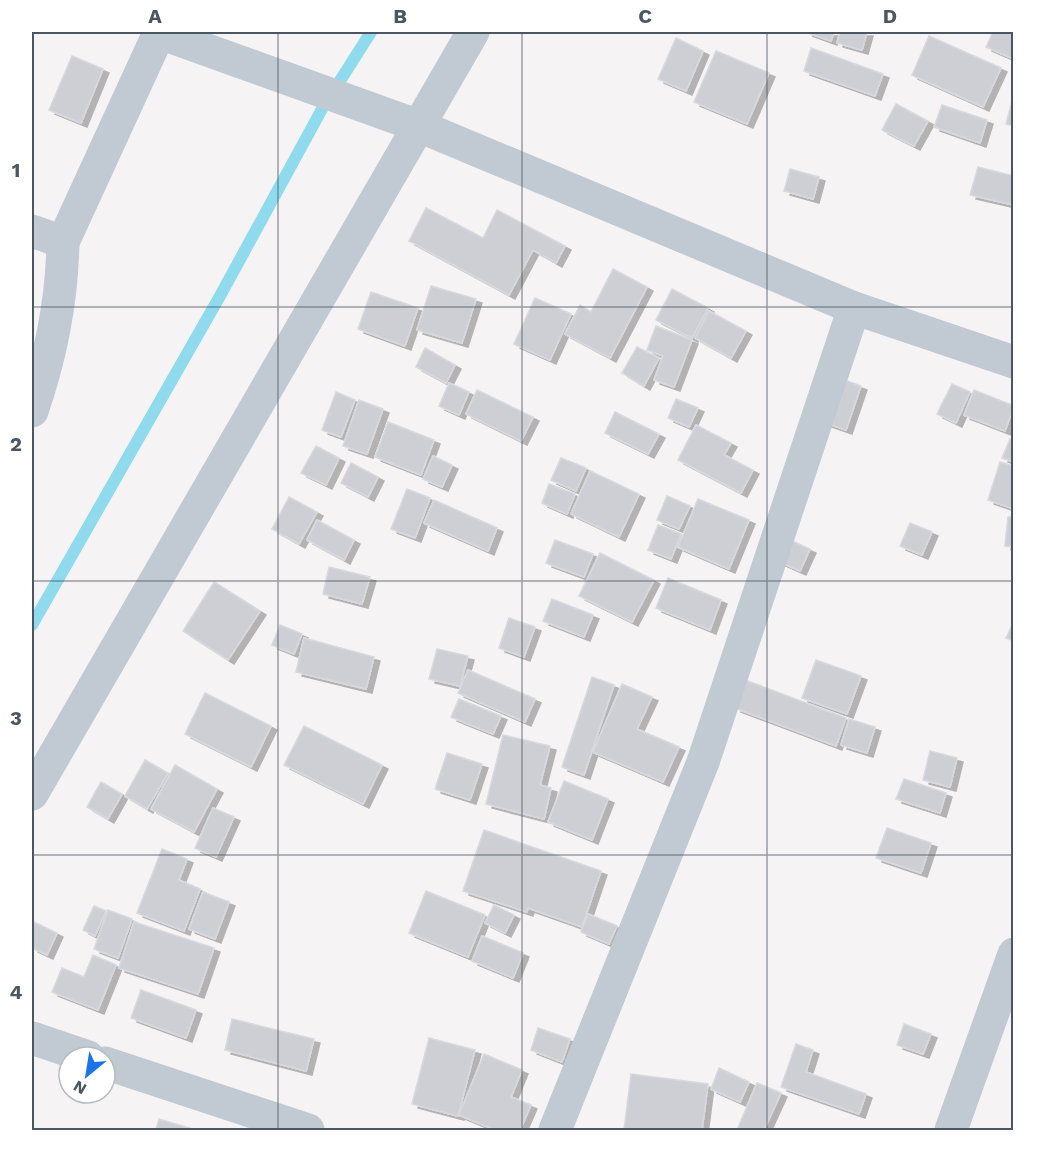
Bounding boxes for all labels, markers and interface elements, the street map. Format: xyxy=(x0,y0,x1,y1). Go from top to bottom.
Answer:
text: A xyxy=(148,4,162,28)
text: B xyxy=(393,4,407,28)
text: C xyxy=(638,4,652,28)
text: D xyxy=(883,4,897,28)
text: 1 xyxy=(12,158,20,182)
text: 2 xyxy=(10,432,22,456)
text: 3 xyxy=(10,706,22,730)
text: 4 xyxy=(10,980,23,1004)
north arrow xyxy=(57,1045,117,1105)
text: N xyxy=(70,1076,90,1099)

